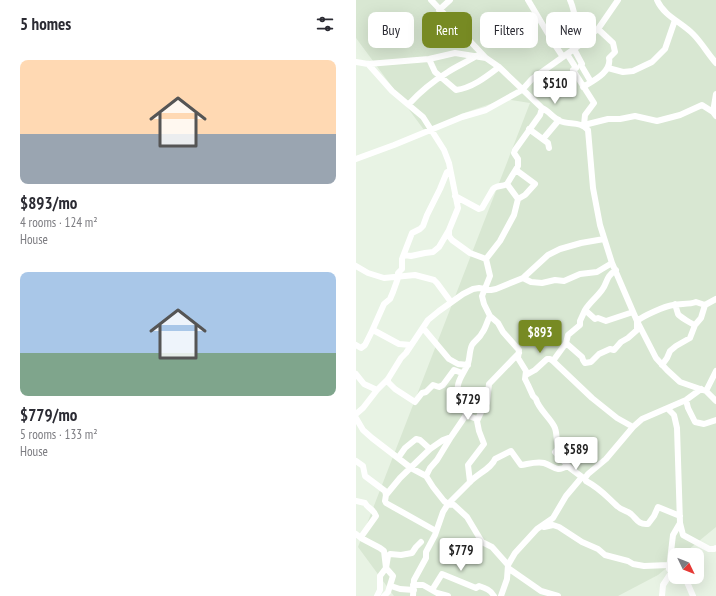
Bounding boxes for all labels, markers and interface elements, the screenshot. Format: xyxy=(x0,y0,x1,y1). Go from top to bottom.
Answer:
chip: Buy xyxy=(368,12,414,48)
chip: Rent xyxy=(422,12,472,48)
chip: Filters xyxy=(480,12,538,48)
chip: New xyxy=(546,12,596,48)
text: 5 homes xyxy=(20,13,71,35)
icon: filters xyxy=(314,13,336,35)
pin: $510 xyxy=(531,71,579,105)
text: $510 xyxy=(543,75,567,92)
icon: home xyxy=(142,86,214,158)
text: $893/mo xyxy=(20,192,77,214)
text: 4 rooms · 124 m² xyxy=(20,214,98,231)
text: House xyxy=(20,231,48,248)
icon: home xyxy=(142,298,214,370)
pin: $893 xyxy=(516,320,564,354)
text: $893 xyxy=(528,324,552,341)
pin: $729 xyxy=(444,387,492,421)
text: $729 xyxy=(456,391,480,408)
text: $779/mo xyxy=(20,404,77,426)
text: 5 rooms · 133 m² xyxy=(20,426,98,443)
pin: $589 xyxy=(552,437,600,471)
text: $589 xyxy=(564,441,588,458)
text: House xyxy=(20,443,48,460)
pin: $779 xyxy=(437,538,485,572)
text: $779 xyxy=(449,542,473,559)
north arrow xyxy=(668,548,704,584)
map controls xyxy=(668,548,704,584)

